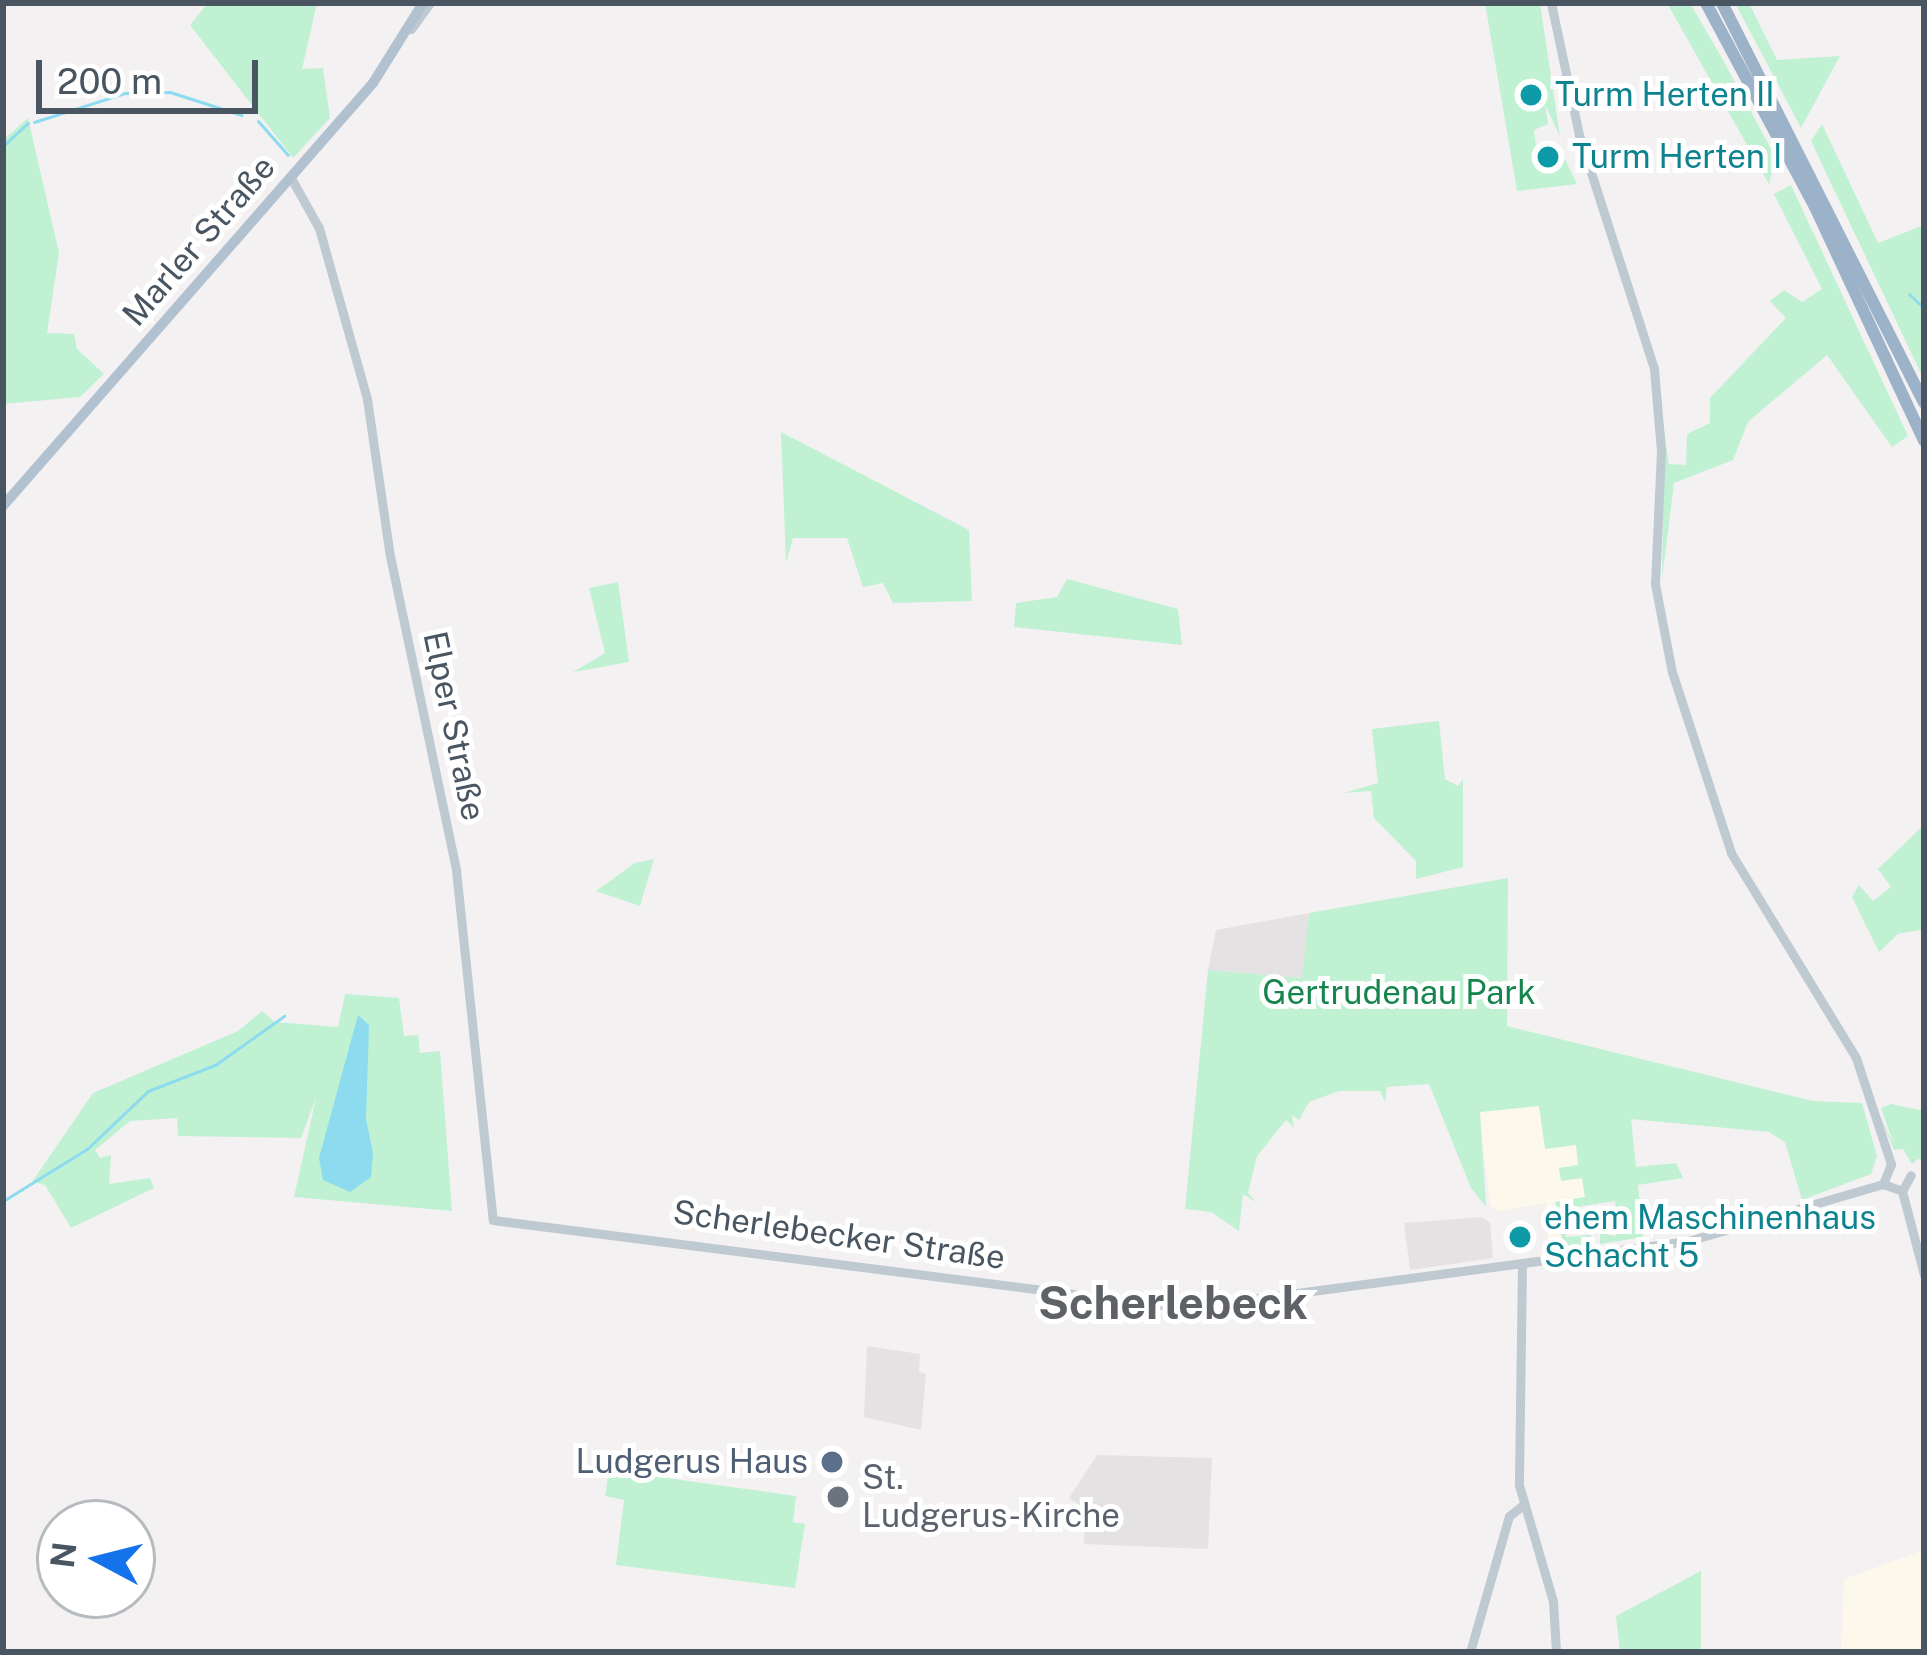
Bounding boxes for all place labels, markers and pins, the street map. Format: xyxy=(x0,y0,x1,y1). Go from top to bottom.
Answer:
place label: Turm Herten II xyxy=(1555,75,1775,115)
marker: Turm Herten II xyxy=(1518,82,1544,108)
place label: Turm Herten I xyxy=(1572,137,1782,177)
marker: Turm Herten I xyxy=(1535,144,1561,170)
place label: ehem Maschinenhaus Schacht 5 xyxy=(1544,1198,1876,1276)
marker: ehem Maschinenhaus Schacht 5 xyxy=(1507,1224,1533,1250)
place label: Ludgerus Haus xyxy=(575,1442,808,1482)
marker: Ludgerus Haus xyxy=(819,1449,845,1475)
place label: St. Ludgerus-Kirche xyxy=(862,1458,1120,1536)
marker: St. Ludgerus-Kirche xyxy=(825,1484,851,1510)

